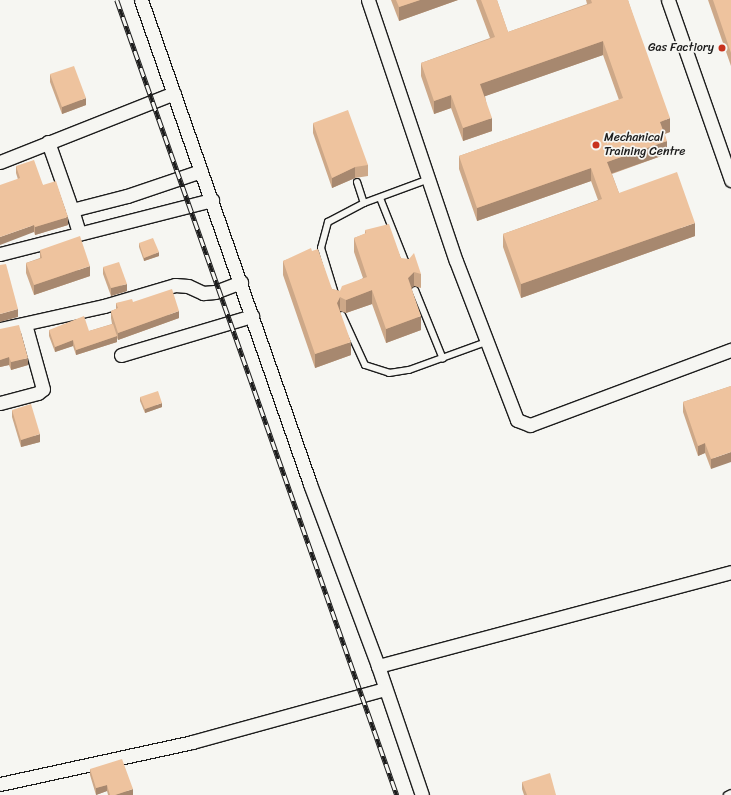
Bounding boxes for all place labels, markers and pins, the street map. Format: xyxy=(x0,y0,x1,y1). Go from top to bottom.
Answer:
place label: Gas Factiory xyxy=(648,41,714,55)
marker: Gas Factiory xyxy=(717,43,727,53)
place label: Mechanical Training Centre xyxy=(604,131,686,159)
marker: Mechanical Training Centre xyxy=(591,140,601,150)

